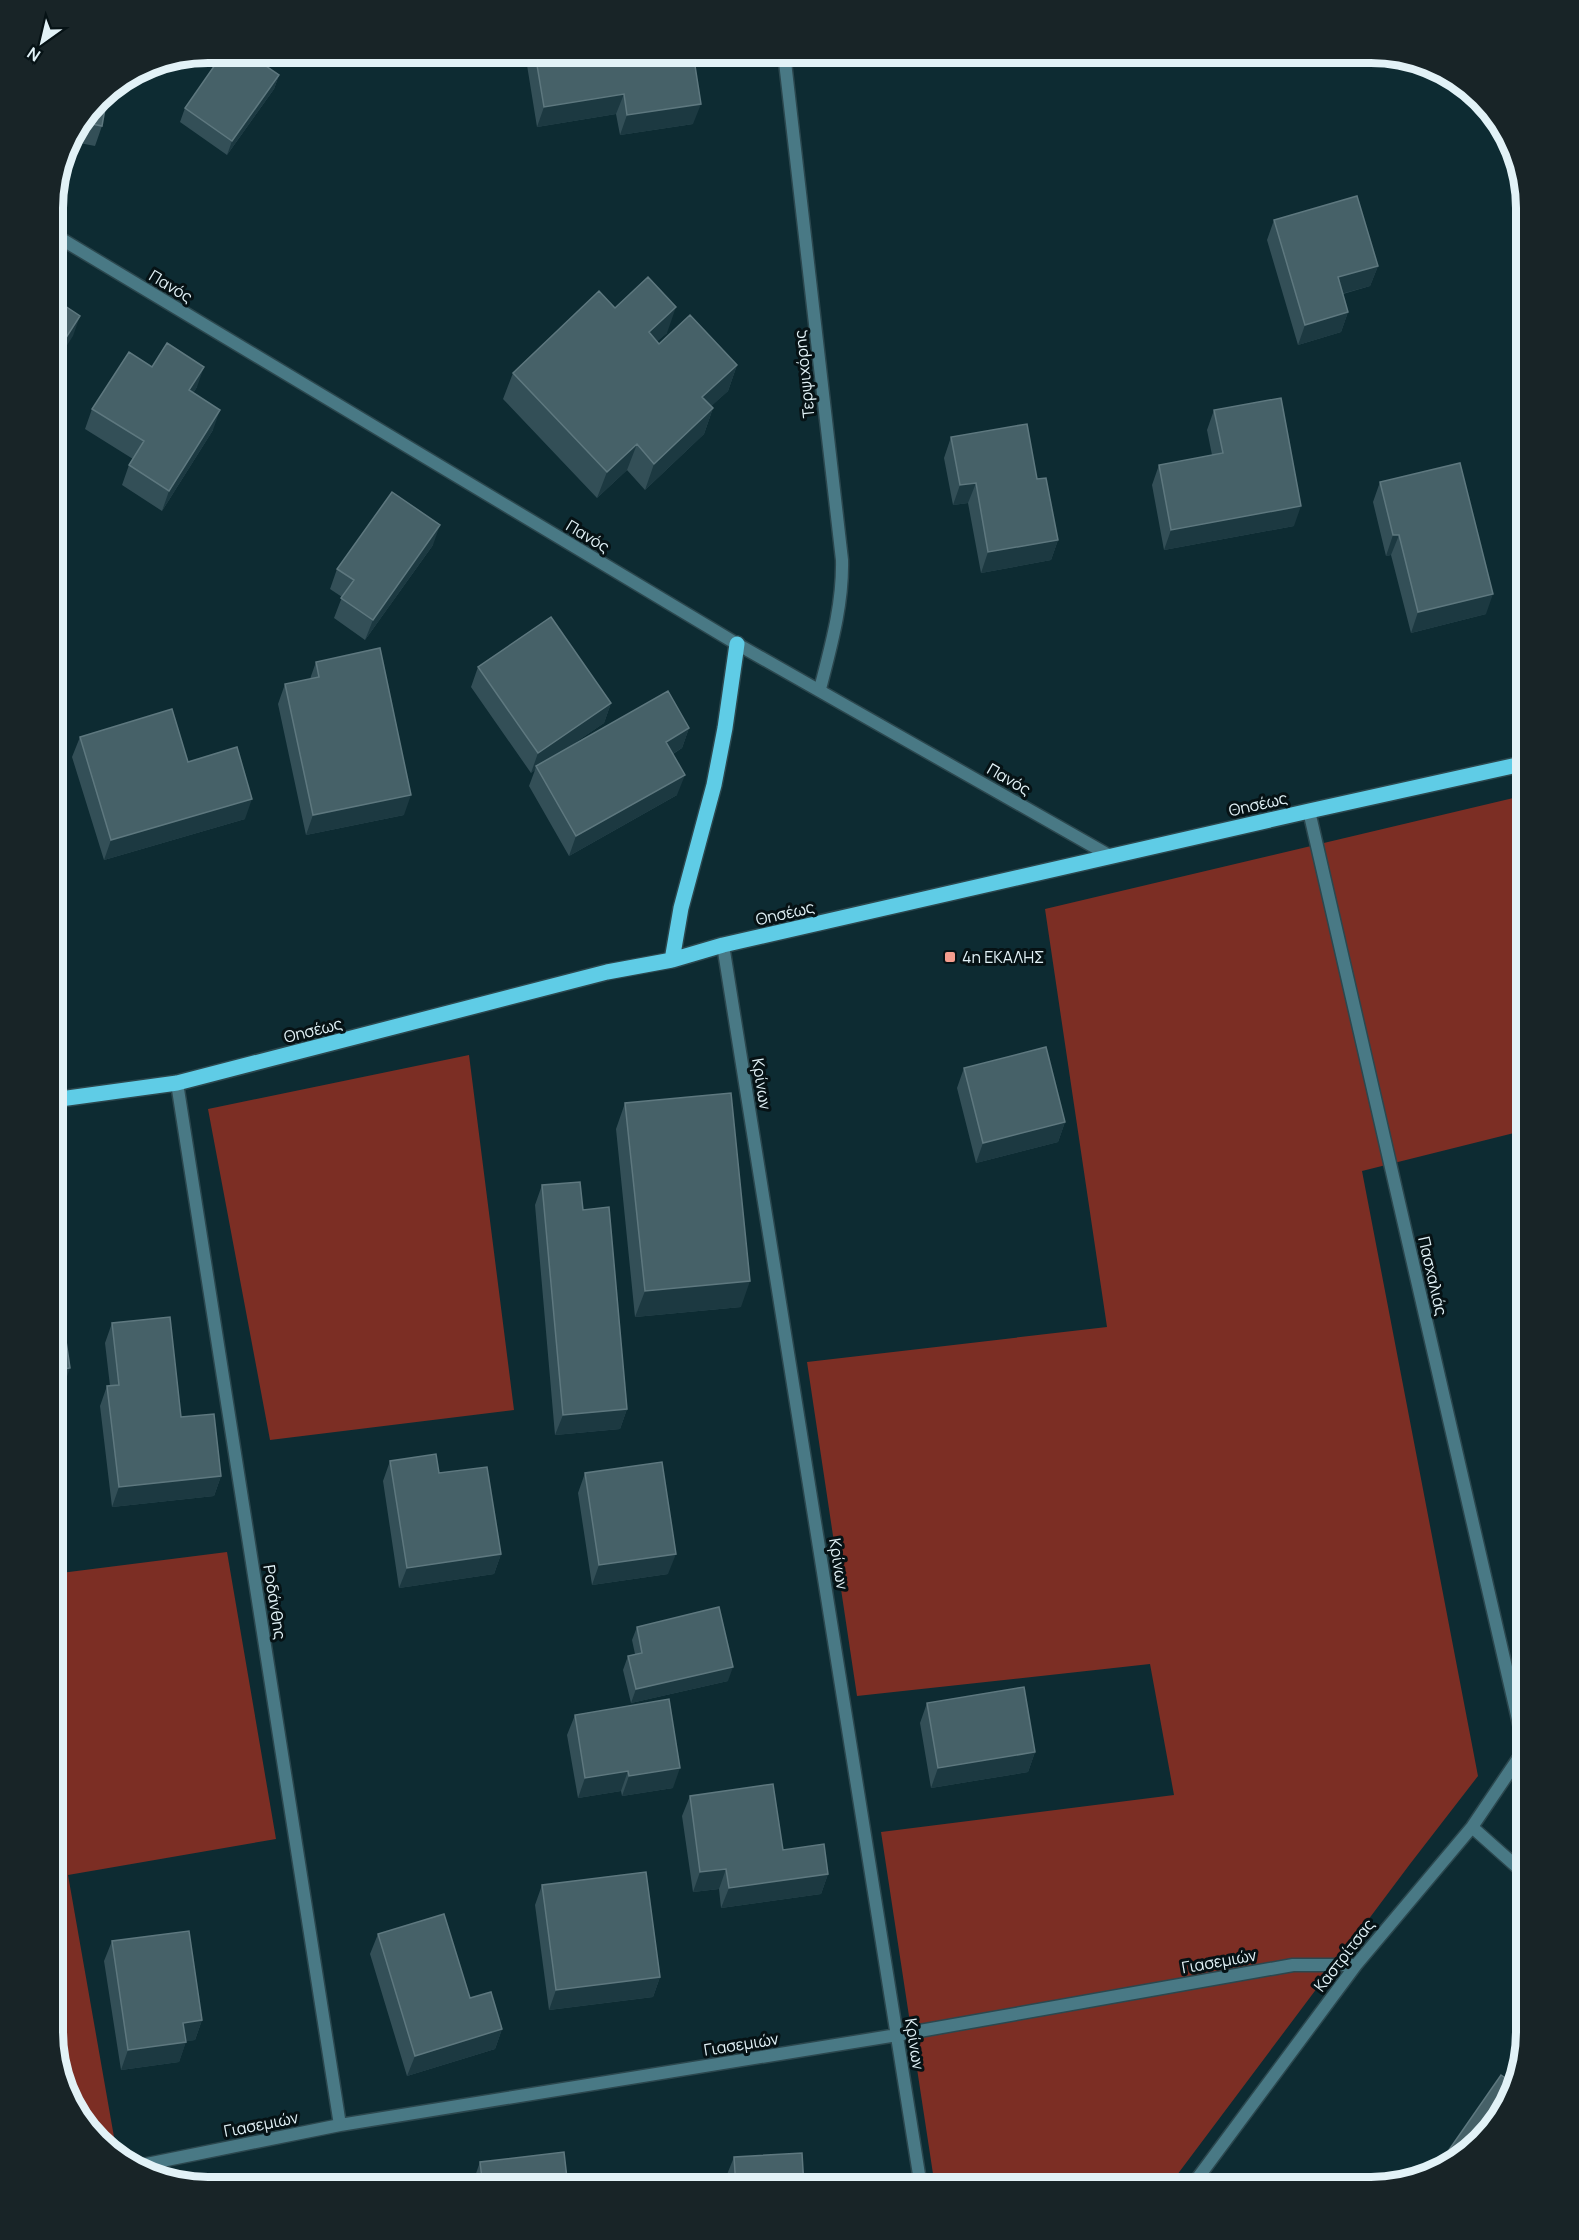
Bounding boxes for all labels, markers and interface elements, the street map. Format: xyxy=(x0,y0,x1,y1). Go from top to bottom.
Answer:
north arrow xyxy=(12,12,72,72)
text: N xyxy=(23,42,45,67)
street label: Πανός xyxy=(145,264,197,308)
street label: Τερψιχόρης xyxy=(788,329,820,419)
street label: Πανός xyxy=(562,514,614,558)
street label: Πανός xyxy=(983,758,1035,800)
street label: Θησέως xyxy=(1226,787,1290,821)
street label: Θησέως xyxy=(753,896,817,930)
place label: 4η ΕΚΑΛΗΣ xyxy=(962,946,1044,968)
marker: 4η ΕΚΑΛΗΣ xyxy=(943,950,957,964)
street label: Θησέως xyxy=(281,1012,345,1048)
street label: Κρίνων xyxy=(747,1057,777,1111)
street label: Πασχαλιάς xyxy=(1413,1234,1453,1318)
street label: Κρίνων xyxy=(824,1537,854,1591)
street label: Ροδάνθης xyxy=(258,1563,292,1641)
street label: Καστρίτσας xyxy=(1309,1914,1380,1996)
street label: Γιασεμιών xyxy=(1180,1944,1258,1978)
street label: Κρίνων xyxy=(900,2017,930,2071)
street label: Γιασεμιών xyxy=(702,2027,780,2061)
street label: Γιασεμιών xyxy=(222,2106,300,2142)

